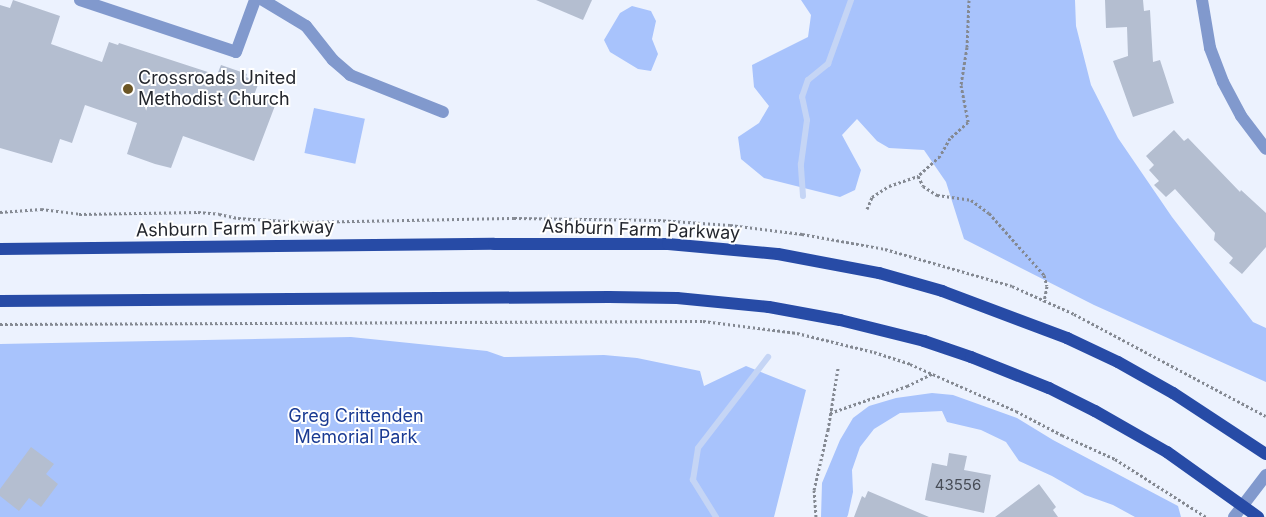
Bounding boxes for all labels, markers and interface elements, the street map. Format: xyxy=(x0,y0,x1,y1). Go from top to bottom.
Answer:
place label: Crossroads United Methodist Church xyxy=(138,68,296,110)
marker: Crossroads United Methodist Church xyxy=(122,83,134,95)
street label: Ashburn Farm Parkway xyxy=(136,216,334,242)
street label: Ashburn Farm Parkway xyxy=(541,216,741,244)
park label: Greg Crittenden Memorial Park xyxy=(288,406,424,448)
house number: 43556 xyxy=(935,476,981,494)

